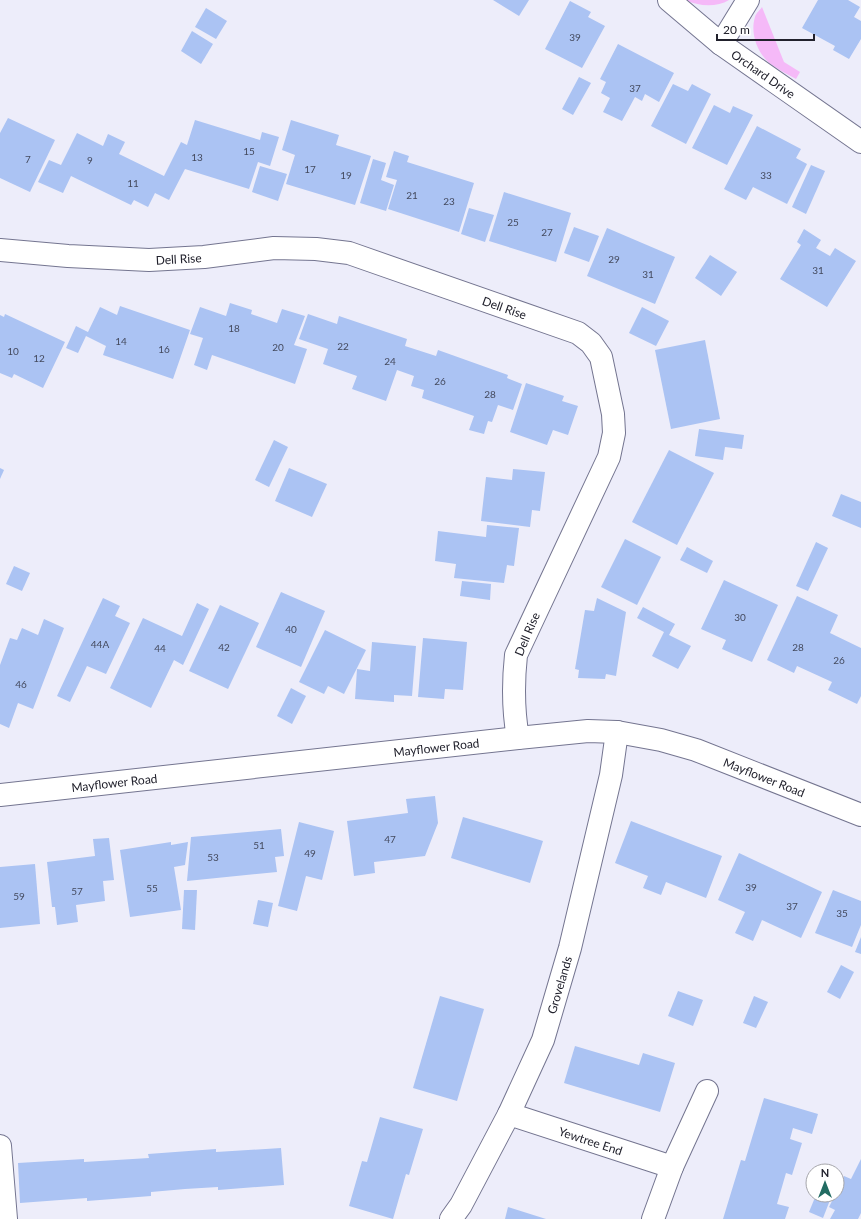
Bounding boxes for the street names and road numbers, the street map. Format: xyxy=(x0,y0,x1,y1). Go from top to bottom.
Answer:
street label: Orchard Drive xyxy=(729,46,798,101)
street label: Dell Rise xyxy=(155,250,202,267)
street label: Dell Rise xyxy=(480,293,529,322)
street label: Dell Rise xyxy=(511,610,543,658)
street label: Mayflower Road xyxy=(393,735,480,759)
street label: Mayflower Road xyxy=(721,754,807,800)
street label: Mayflower Road xyxy=(71,770,158,795)
street label: Grovelands xyxy=(544,954,575,1015)
street label: Yewtree End xyxy=(557,1123,625,1158)

